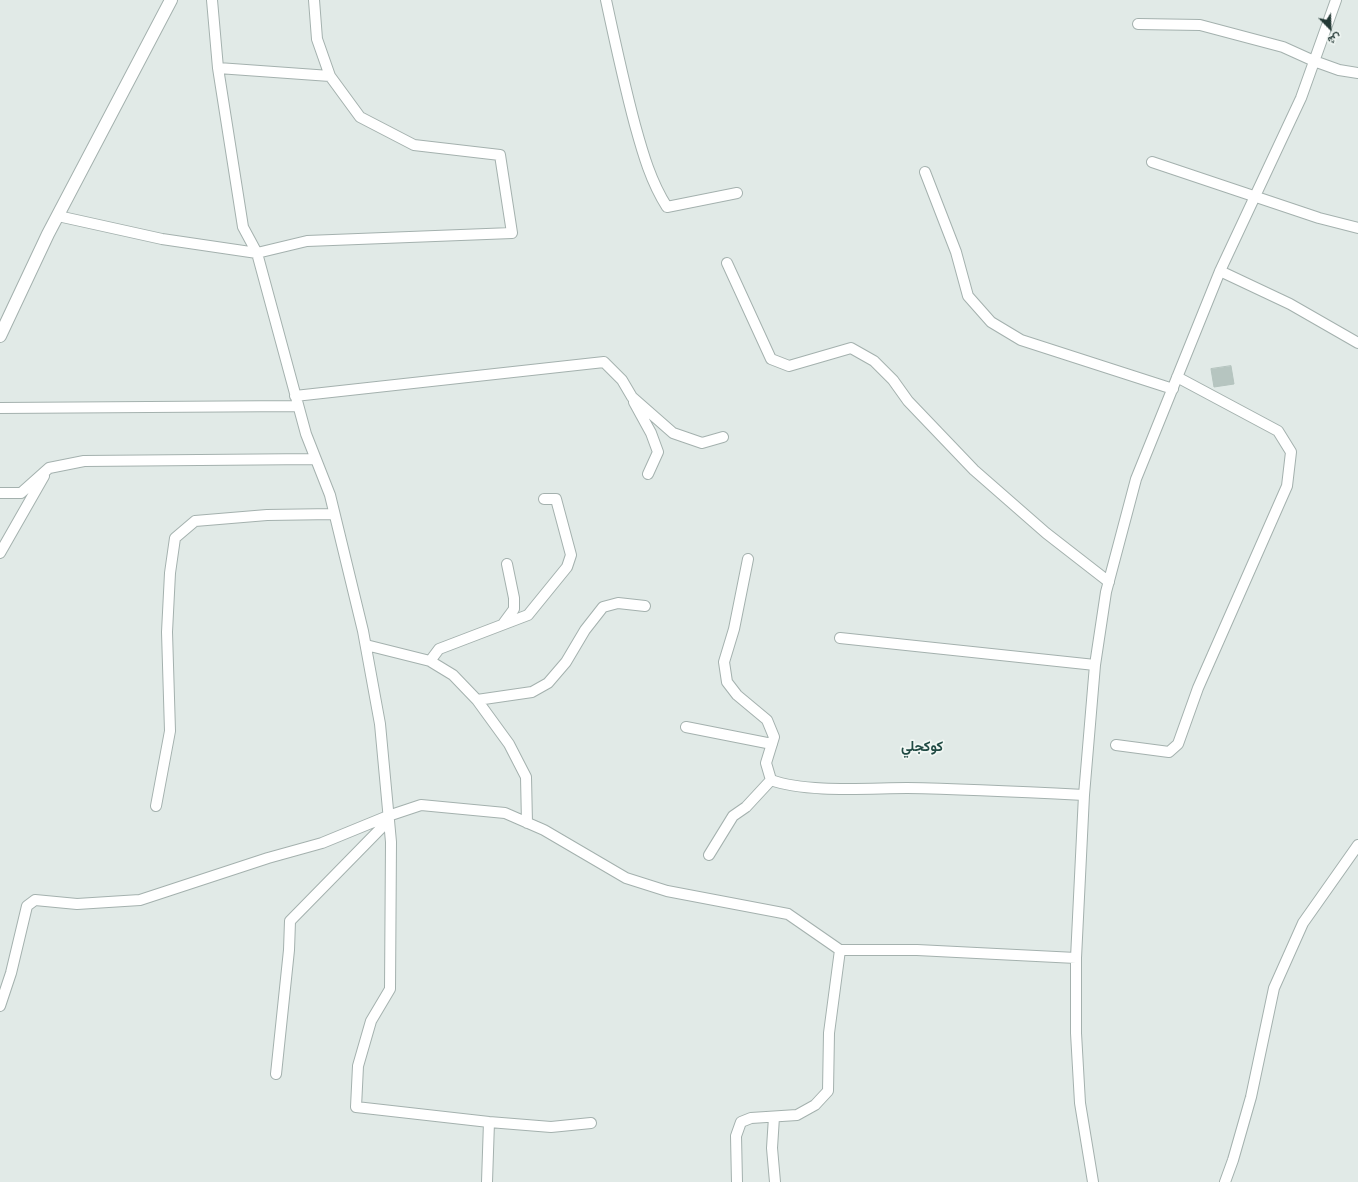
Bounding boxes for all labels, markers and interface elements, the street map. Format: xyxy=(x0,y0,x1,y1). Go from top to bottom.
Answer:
north arrow xyxy=(1310,8,1350,48)
text: ش xyxy=(1326,31,1343,47)
district label: كوكجلي xyxy=(901,739,943,755)

